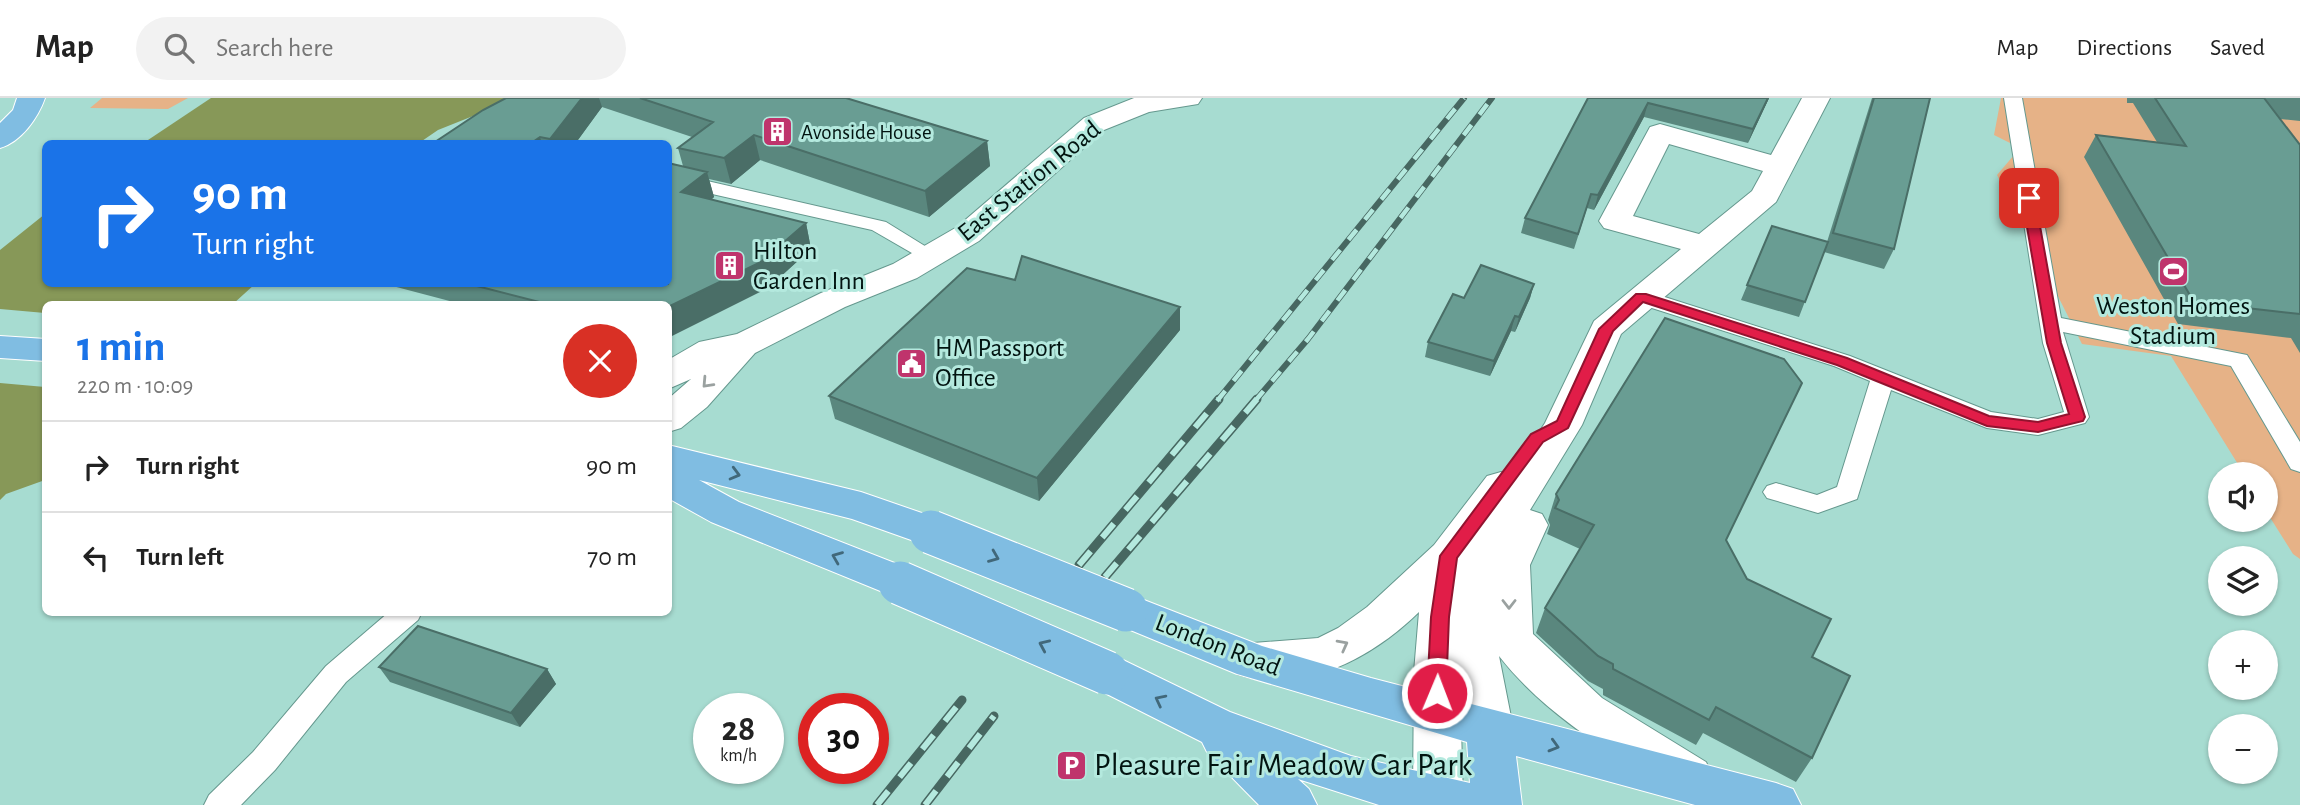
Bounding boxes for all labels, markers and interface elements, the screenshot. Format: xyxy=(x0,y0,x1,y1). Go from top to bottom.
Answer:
search box xyxy=(136,17,626,80)
icon: search xyxy=(160,29,198,67)
text: Map xyxy=(35,31,94,64)
text: Search here xyxy=(216,35,334,61)
text: Map xyxy=(1996,36,2038,60)
text: Directions xyxy=(2076,36,2172,60)
text: Saved xyxy=(2210,36,2265,60)
building icon: Avonside House xyxy=(761,115,795,149)
street label: East Station Road xyxy=(953,116,1105,246)
place label: Avonside House xyxy=(801,122,932,143)
icon: right xyxy=(77,168,168,259)
pin xyxy=(1999,168,2059,228)
text: 90 m xyxy=(192,170,288,219)
icon: arrive xyxy=(2010,179,2048,217)
text: Turn right xyxy=(192,228,314,260)
place label: Hilton Garden Inn xyxy=(753,238,865,294)
building icon: Hilton Garden Inn xyxy=(713,249,747,283)
sports icon: Weston Homes Stadium xyxy=(2156,254,2190,288)
place label: Weston Homes Stadium xyxy=(2096,293,2250,349)
button: close xyxy=(563,324,637,398)
text: 1 min xyxy=(77,326,166,368)
place label: HM Passport Office xyxy=(935,335,1064,391)
public building icon: HM Passport Office xyxy=(895,346,929,380)
text: 220 m · 10:09 xyxy=(77,375,193,398)
one-way arrow xyxy=(703,375,716,388)
icon: right xyxy=(77,448,115,486)
text: Turn right xyxy=(136,453,239,479)
text: 90 m xyxy=(586,453,637,479)
map controls xyxy=(2208,462,2278,784)
button: sound xyxy=(2208,462,2278,532)
one-way arrow xyxy=(729,466,741,480)
icon: left xyxy=(77,539,115,577)
text: Turn left xyxy=(136,544,224,570)
text: 70 m xyxy=(587,544,637,570)
button: layers xyxy=(2208,546,2278,616)
one-way arrow xyxy=(987,549,999,563)
one-way arrow xyxy=(832,552,844,566)
one-way arrow xyxy=(1501,599,1517,610)
street label: London Road xyxy=(1152,609,1284,681)
button: + xyxy=(2208,630,2278,700)
one-way arrow xyxy=(1039,640,1051,654)
one-way arrow xyxy=(1336,640,1348,654)
position arrow xyxy=(1400,656,1474,730)
speed limit sign: 30 xyxy=(798,693,889,784)
one-way arrow xyxy=(1155,694,1167,708)
text: 28 xyxy=(722,712,755,747)
button: − xyxy=(2208,714,2278,784)
one-way arrow xyxy=(1548,738,1560,752)
text: km/h xyxy=(720,747,757,765)
parking icon: Pleasure Fair Meadow Car Park xyxy=(1054,748,1088,782)
place label: Pleasure Fair Meadow Car Park xyxy=(1094,749,1473,781)

